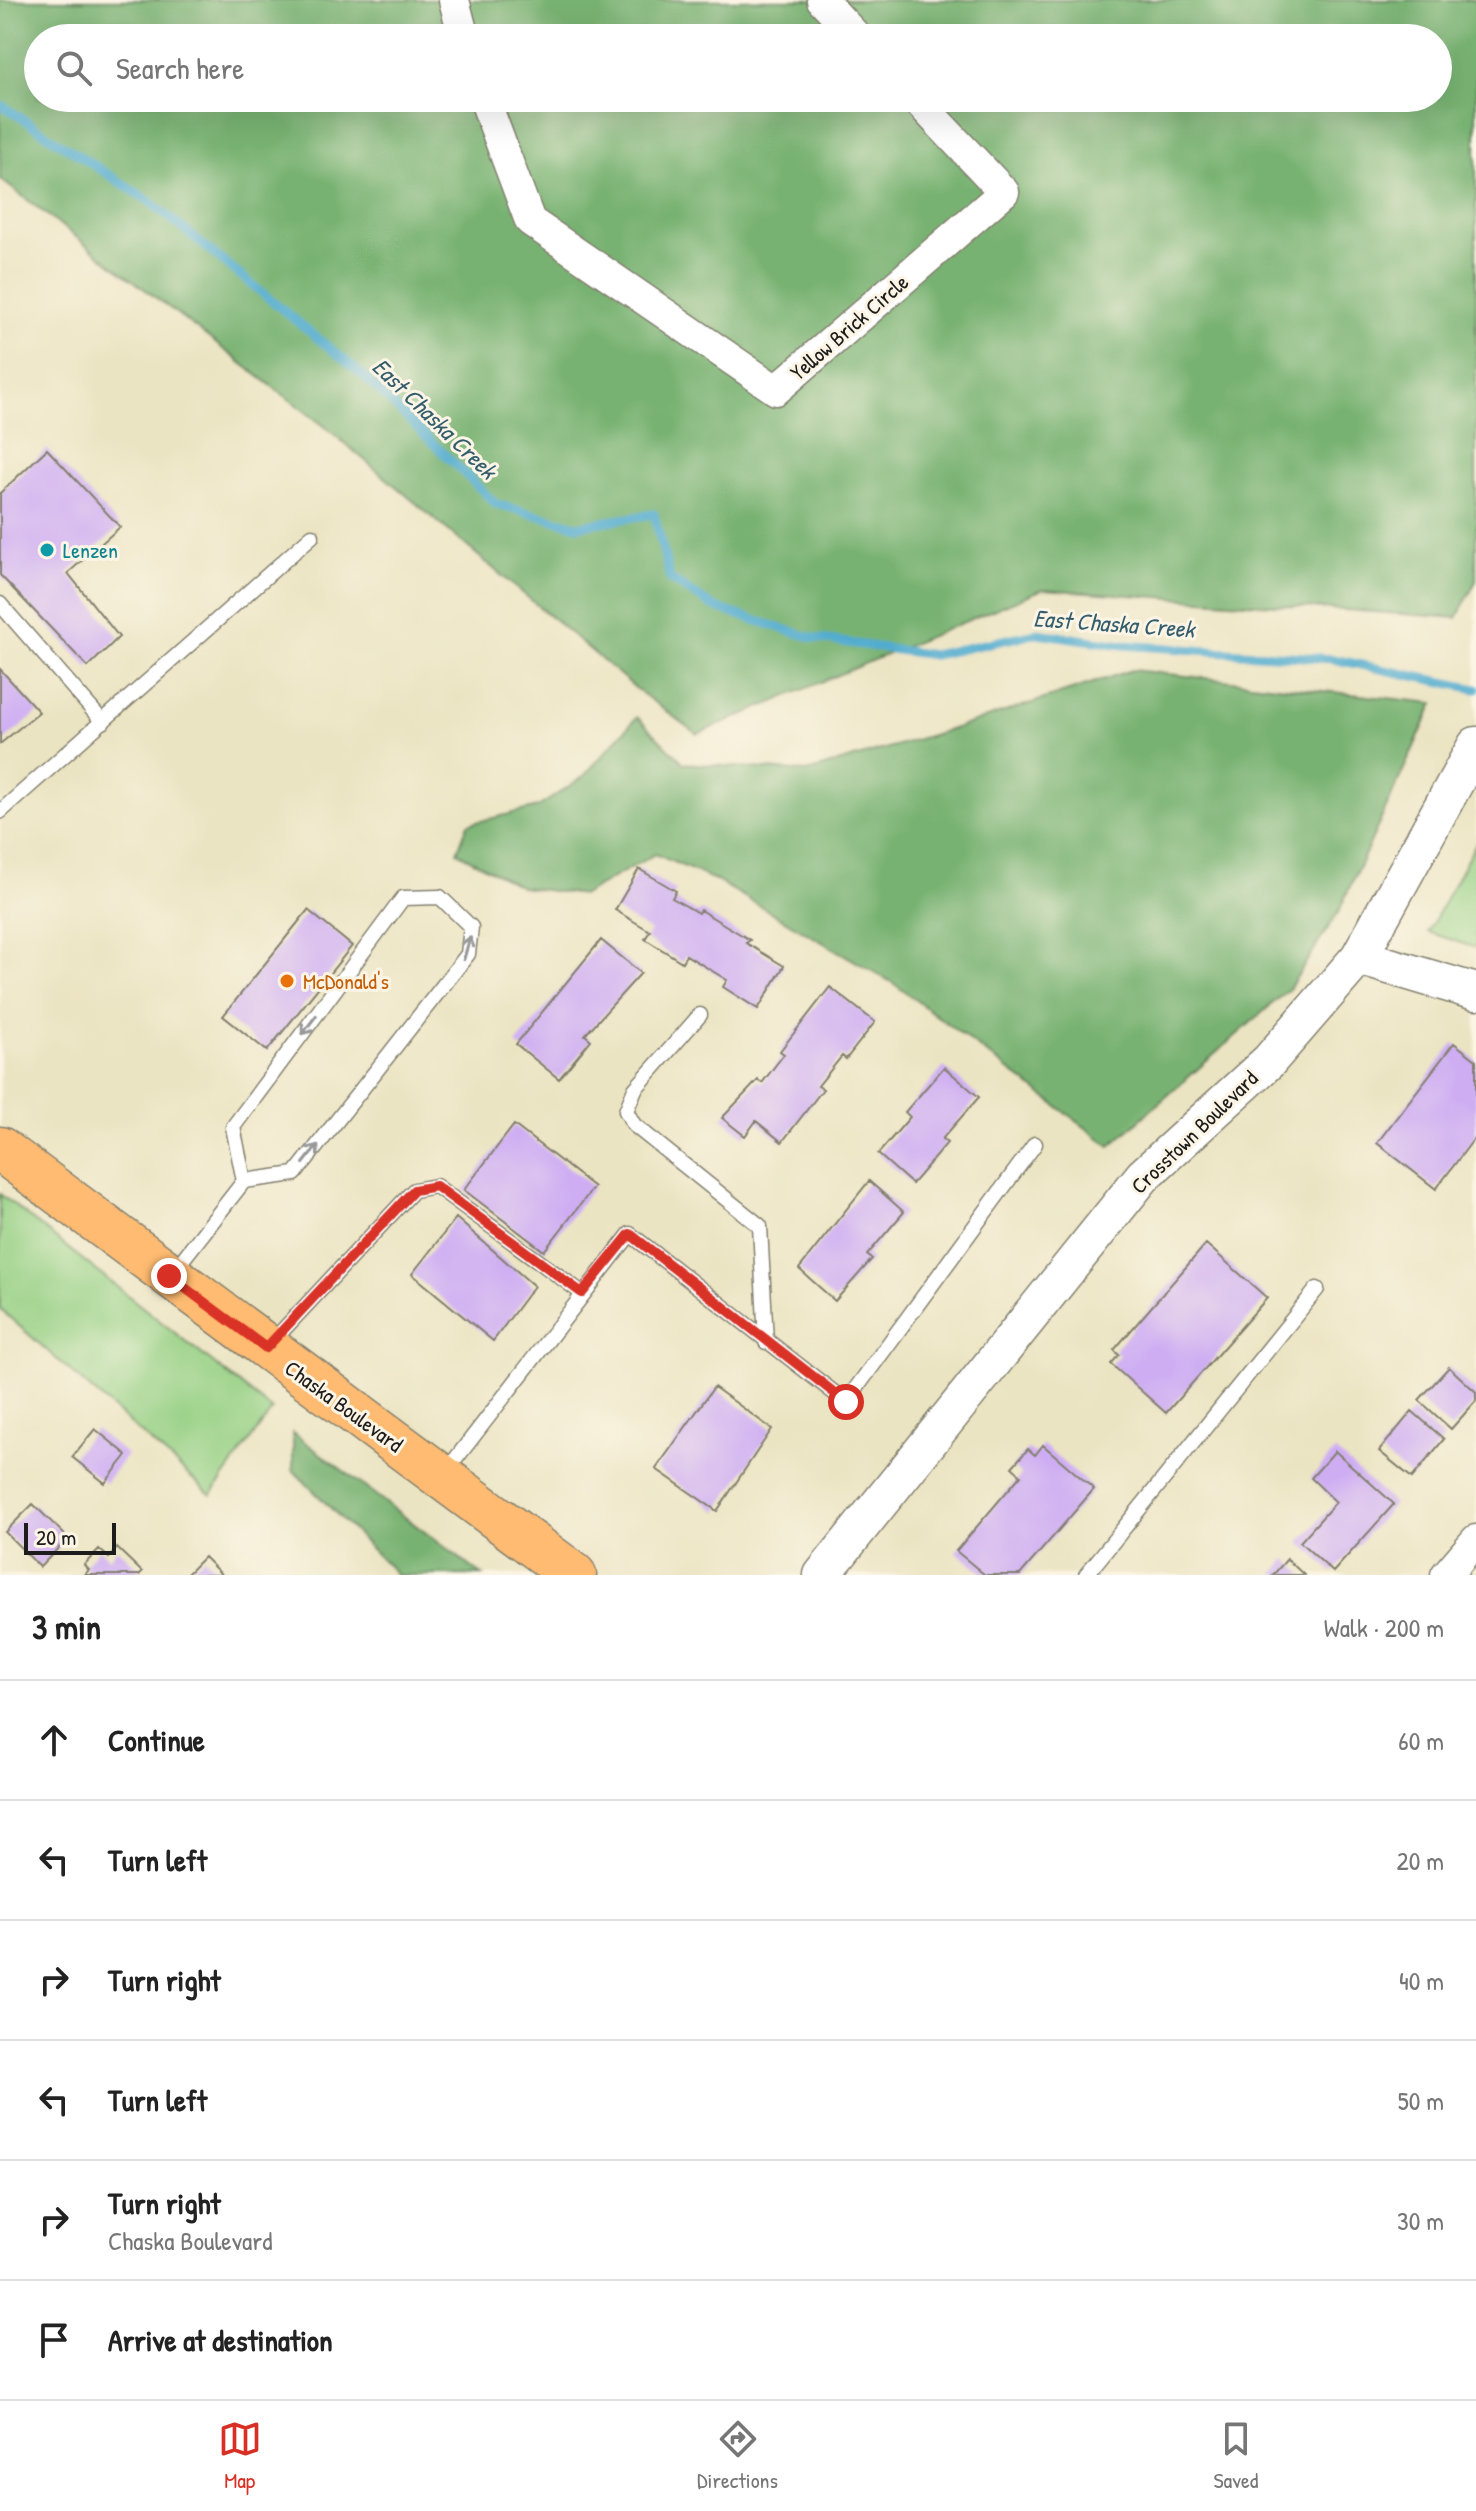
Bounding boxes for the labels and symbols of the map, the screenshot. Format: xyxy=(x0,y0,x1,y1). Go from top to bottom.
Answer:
street label: Yellow Brick Circle xyxy=(783,267,915,387)
water label: East Chaska Creek xyxy=(366,350,506,487)
place label: Lenzen xyxy=(63,535,118,565)
marker: Lenzen xyxy=(38,541,56,559)
water label: East Chaska Creek xyxy=(1032,601,1198,645)
one-way arrow xyxy=(460,936,475,961)
place label: McDonald's xyxy=(303,966,389,996)
marker: McDonald's xyxy=(278,972,296,990)
one-way arrow xyxy=(300,1014,317,1035)
street label: Crosstown Boulevard xyxy=(1124,1063,1264,1200)
one-way arrow xyxy=(302,1144,320,1165)
route end xyxy=(151,1258,187,1294)
street label: Chaska Boulevard xyxy=(279,1353,409,1459)
route start xyxy=(828,1384,864,1420)
scale bar xyxy=(24,1519,116,1555)

